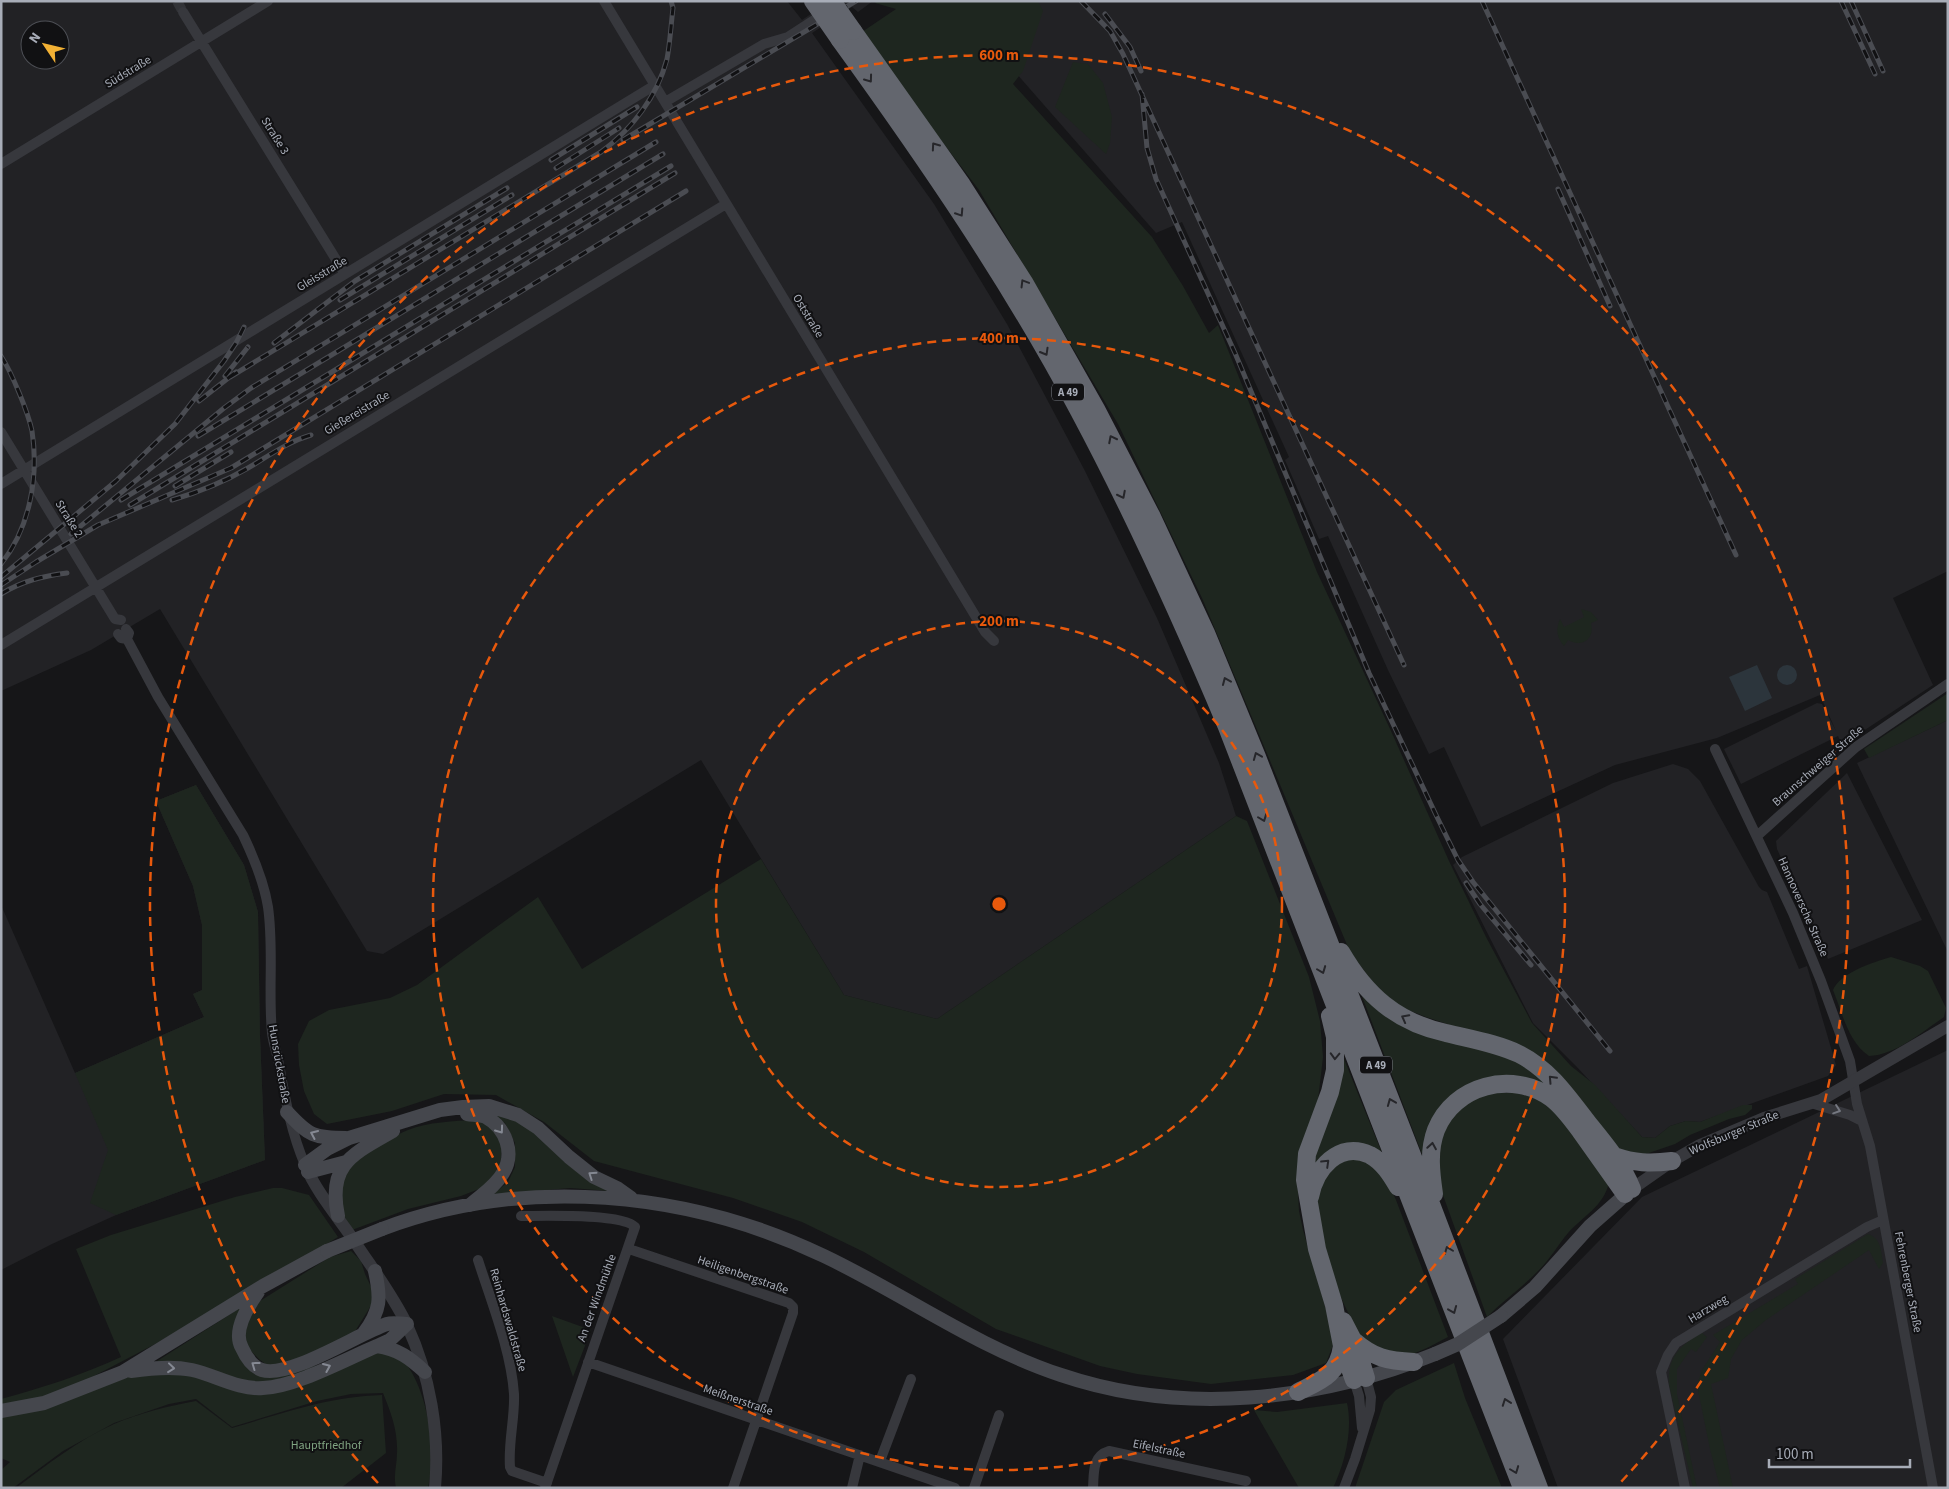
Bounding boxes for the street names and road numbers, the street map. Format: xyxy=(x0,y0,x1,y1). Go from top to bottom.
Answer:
street label: Südstraße xyxy=(102,51,154,92)
street label: Straße 3 xyxy=(257,114,293,158)
street label: Gleisstraße xyxy=(294,252,350,296)
street label: Oststraße xyxy=(788,291,828,341)
road number: A 49 xyxy=(1052,384,1084,401)
street label: Gießereistraße xyxy=(321,387,393,439)
street label: Straße 2 xyxy=(51,497,87,541)
street label: Braunschweiger Straße xyxy=(1769,722,1867,810)
street label: Hannoversche Straße xyxy=(1773,854,1833,960)
street label: Hunsrückstraße xyxy=(264,1023,294,1105)
road number: A 49 xyxy=(1360,1056,1392,1074)
street label: Wolfsburger Straße xyxy=(1686,1106,1782,1160)
street label: Fehrenberger Straße xyxy=(1890,1230,1926,1334)
street label: Heiligenbergstraße xyxy=(695,1251,791,1299)
street label: An der Windmühle xyxy=(573,1252,621,1344)
street label: Reinhardswaldstraße xyxy=(485,1267,531,1374)
street label: Harzweg xyxy=(1685,1290,1731,1328)
street label: Meißnerstraße xyxy=(701,1380,775,1420)
street label: Eifelstraße xyxy=(1131,1435,1187,1463)

